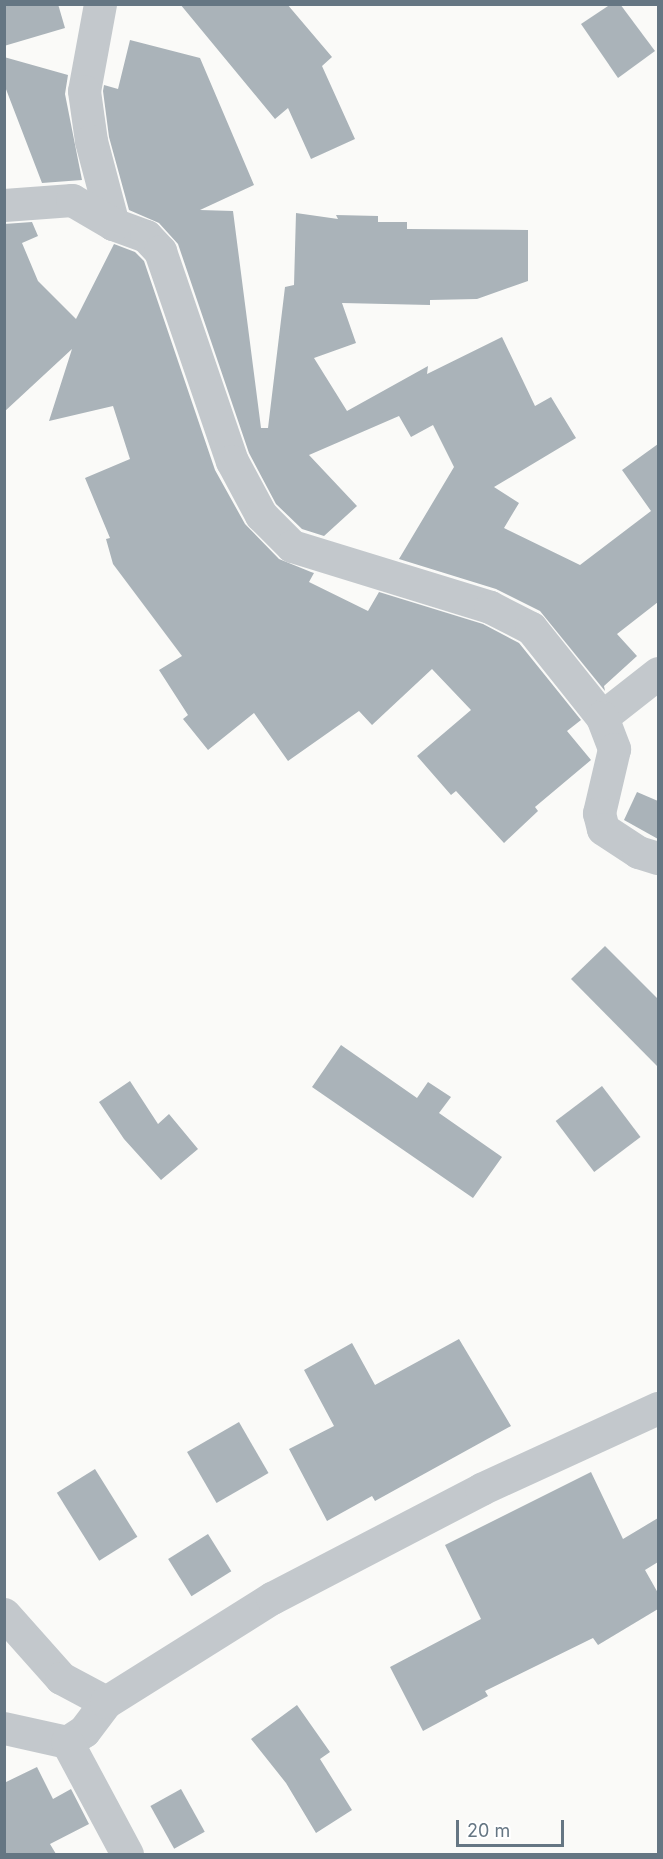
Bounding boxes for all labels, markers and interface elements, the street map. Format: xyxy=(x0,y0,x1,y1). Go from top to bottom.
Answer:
scale bar xyxy=(459,1808,567,1846)
text: 20 m xyxy=(467,1820,510,1841)

